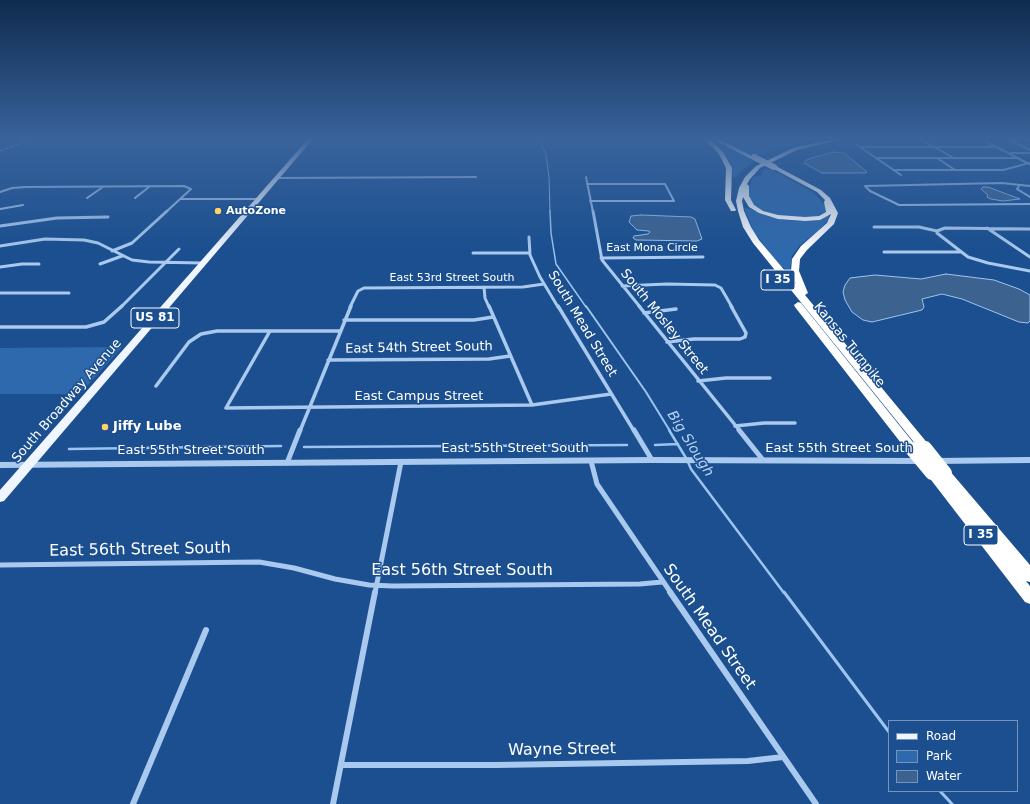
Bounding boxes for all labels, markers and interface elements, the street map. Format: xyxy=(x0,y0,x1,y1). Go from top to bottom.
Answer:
place label: AutoZone xyxy=(226,204,286,218)
marker: AutoZone xyxy=(213,206,223,216)
street label: East Mona Circle xyxy=(606,241,698,255)
street label: South Mosley Street xyxy=(617,266,711,378)
street label: South Mead Street xyxy=(544,268,620,380)
road number: I 35 xyxy=(761,270,795,290)
street label: East 53rd Street South xyxy=(390,271,514,285)
street label: Kansas Turnpike xyxy=(810,299,888,391)
road number: US 81 xyxy=(131,308,179,328)
street label: South Broadway Avenue xyxy=(9,336,125,466)
street label: East 54th Street South xyxy=(345,339,493,357)
street label: East Campus Street xyxy=(355,389,483,405)
water label: Big Slough xyxy=(663,408,717,480)
place label: Jiffy Lube xyxy=(113,419,181,435)
marker: Jiffy Lube xyxy=(100,422,110,432)
street label: East 55th Street South xyxy=(441,441,589,457)
street label: East 55th Street South xyxy=(765,441,913,457)
street label: East 55th Street South xyxy=(117,443,265,459)
road number: I 35 xyxy=(964,525,998,545)
street label: East 56th Street South xyxy=(49,539,231,561)
street label: East 56th Street South xyxy=(371,561,553,581)
street label: South Mead Street xyxy=(658,561,760,693)
legend xyxy=(888,720,1018,792)
text: Road xyxy=(926,729,956,743)
street label: Wayne Street xyxy=(508,739,616,761)
text: Park xyxy=(926,749,952,763)
text: Water xyxy=(926,769,961,783)

